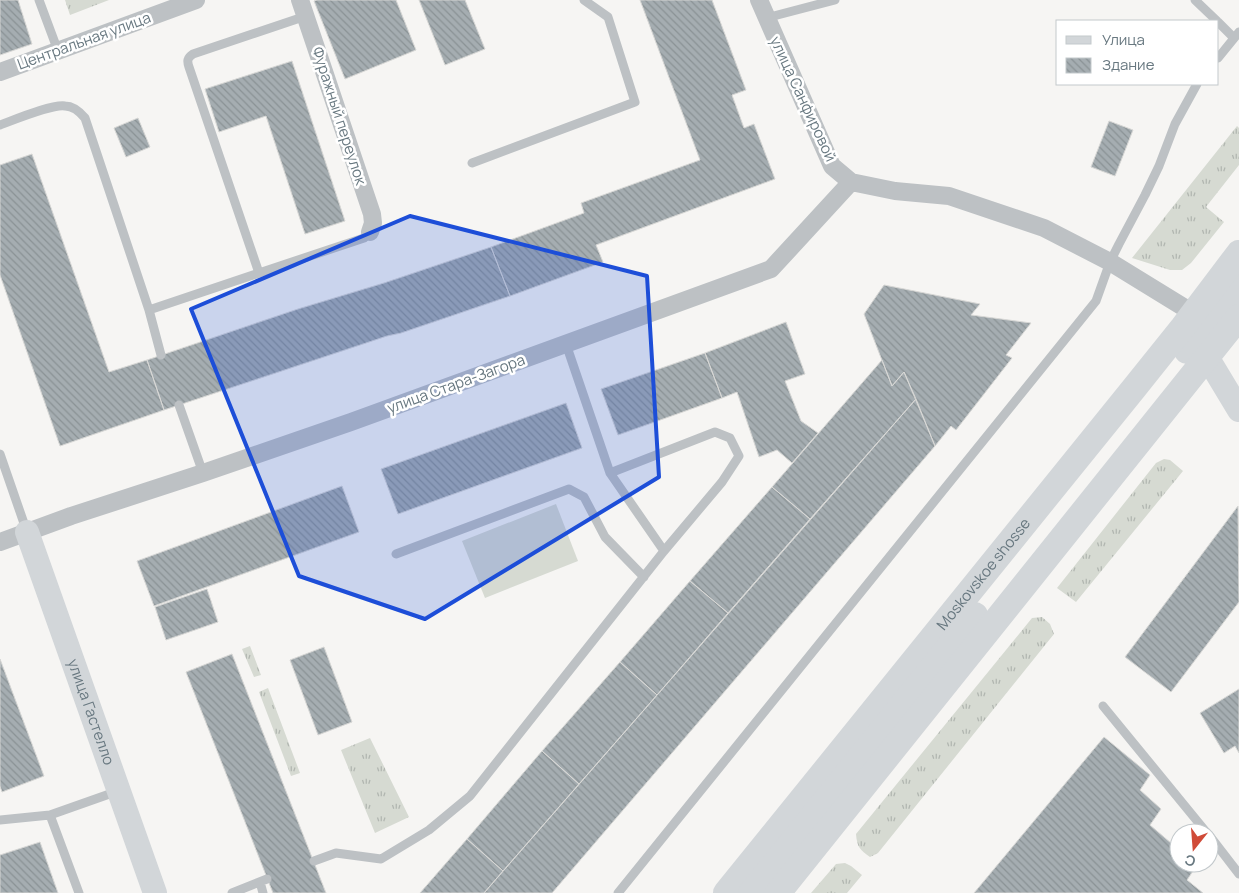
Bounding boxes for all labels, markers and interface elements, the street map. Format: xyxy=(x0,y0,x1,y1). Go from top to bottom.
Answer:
street label: Центральная улица xyxy=(14,7,153,74)
legend xyxy=(1056,20,1219,85)
text: Улица xyxy=(1102,29,1145,50)
street label: улица Санфировой xyxy=(765,33,842,165)
street label: Фуражный переулок xyxy=(307,44,372,188)
text: Здание xyxy=(1102,54,1155,75)
street label: улица Стара-Загора xyxy=(384,349,528,418)
street label: Moskovskoe shosse xyxy=(932,513,1035,634)
street label: улица Гастелло xyxy=(63,656,120,768)
north arrow xyxy=(1169,823,1219,873)
text: С xyxy=(1182,850,1198,872)

